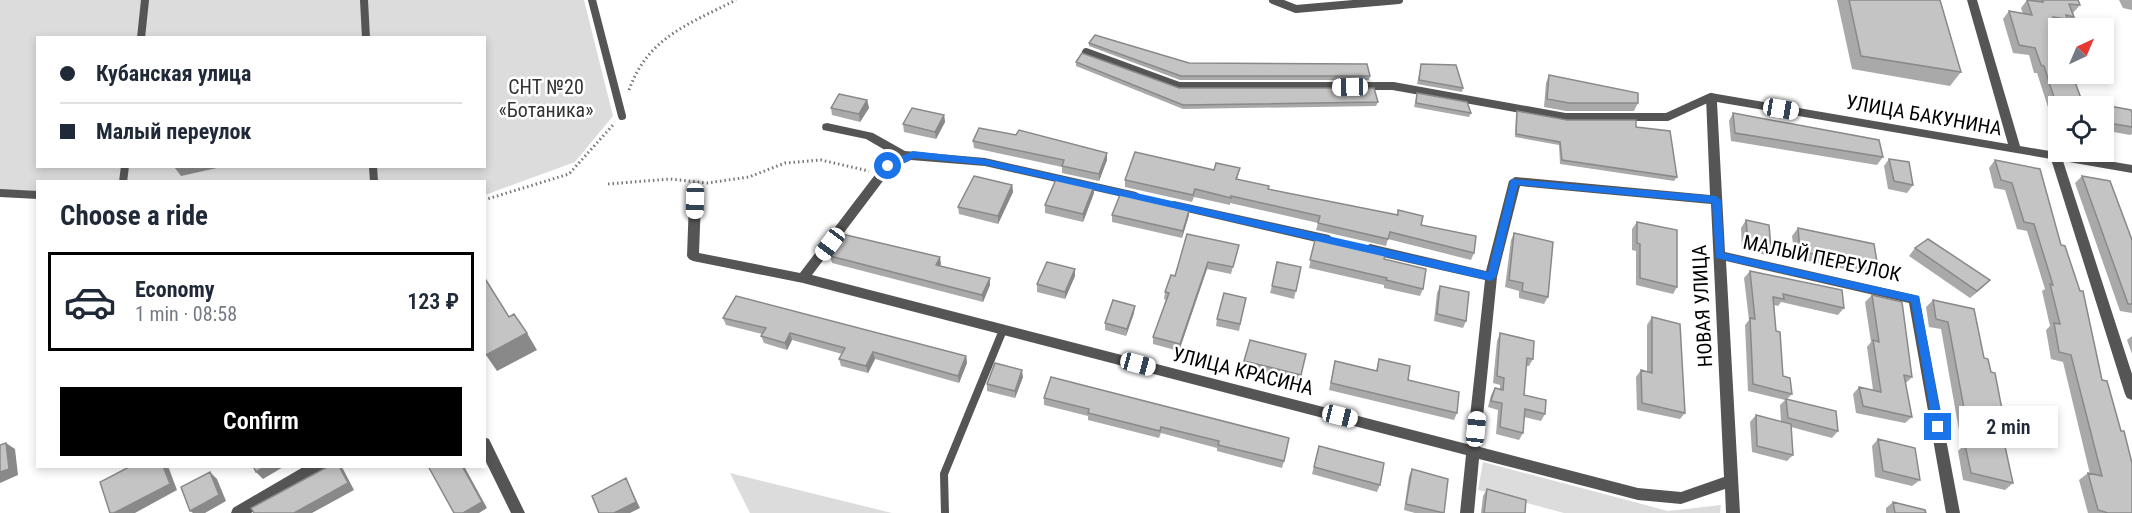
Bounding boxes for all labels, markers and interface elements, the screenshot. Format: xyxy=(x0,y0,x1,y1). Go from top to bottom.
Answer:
north arrow xyxy=(2048,18,2114,84)
map controls xyxy=(2048,18,2114,162)
text: Кубанская улица xyxy=(96,61,251,86)
park label: СНТ №20 «Ботаника» xyxy=(498,75,594,122)
car xyxy=(1332,78,1368,96)
street label: УЛИЦА БАКУНИНА xyxy=(1844,89,2004,141)
button: locate xyxy=(2048,96,2114,162)
car xyxy=(1762,97,1800,121)
text: Малый переулок xyxy=(96,119,251,144)
route start xyxy=(874,152,901,179)
car xyxy=(686,183,704,219)
text: Choose a ride xyxy=(60,200,208,232)
car xyxy=(812,224,848,264)
street label: МАЛЫЙ ПЕРЕУЛОК xyxy=(1741,230,1904,287)
street label: НОВАЯ УЛИЦА xyxy=(1687,244,1717,368)
icon: car xyxy=(63,275,117,329)
text: Economy xyxy=(135,277,215,302)
text: 123 ₽ xyxy=(407,289,459,314)
text: 1 min · 08:58 xyxy=(135,302,237,326)
street label: УЛИЦА КРАСИНА xyxy=(1170,342,1316,400)
car xyxy=(1118,351,1158,377)
button: Confirm xyxy=(60,387,462,456)
car xyxy=(1320,403,1360,429)
callout: 2 min xyxy=(1959,406,2058,448)
car xyxy=(1465,410,1487,448)
route end xyxy=(1924,413,1951,440)
text: 2 min xyxy=(1986,415,2031,439)

